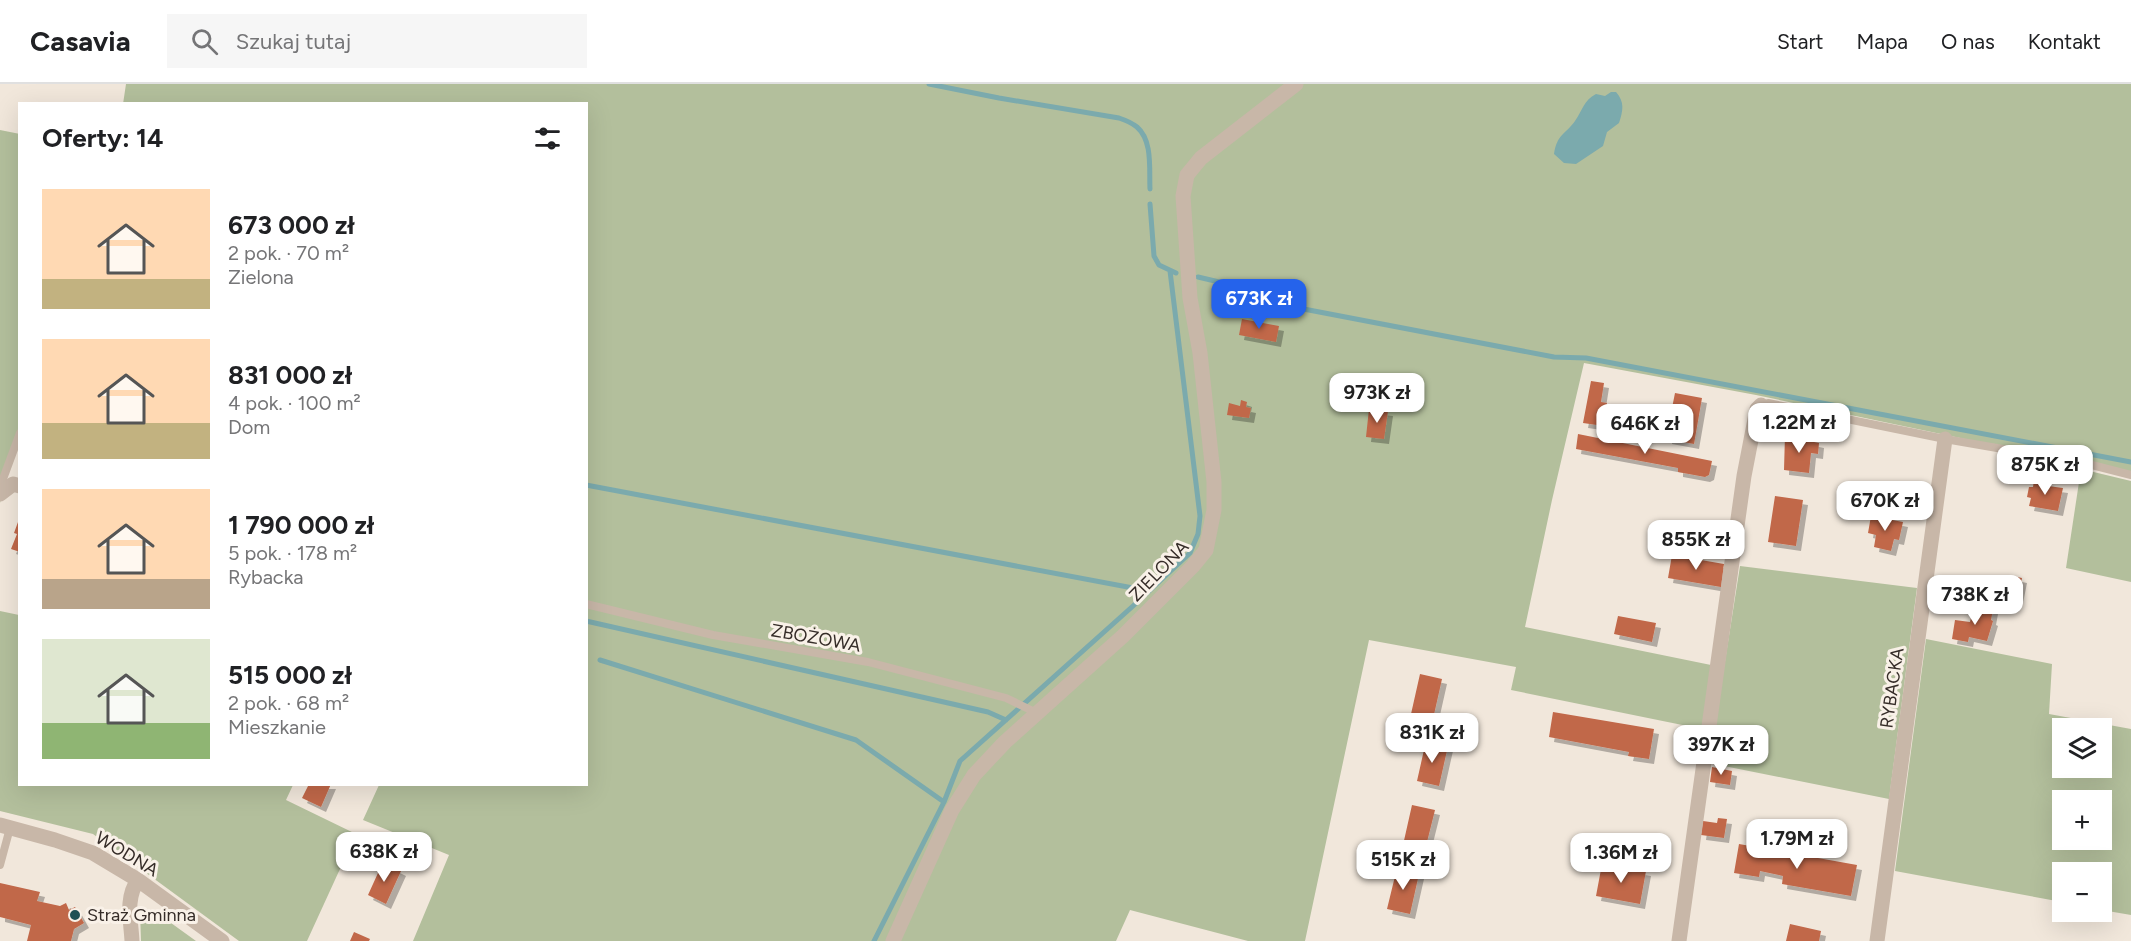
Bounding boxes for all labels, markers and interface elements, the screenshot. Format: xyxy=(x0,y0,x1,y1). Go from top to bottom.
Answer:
search box xyxy=(167,14,587,68)
text: Casavia xyxy=(30,24,131,58)
icon: search xyxy=(188,25,221,58)
text: Szukaj tutaj xyxy=(236,28,351,55)
text: Start xyxy=(1777,29,1823,54)
text: Mapa xyxy=(1856,29,1908,54)
text: O nas xyxy=(1941,29,1995,54)
text: Kontakt xyxy=(2028,29,2101,54)
text: Oferty: 14 xyxy=(42,122,164,154)
icon: filters xyxy=(531,122,564,155)
text: 673 000 zł xyxy=(228,209,355,241)
icon: home xyxy=(90,213,162,285)
text: 2 pok. · 70 m² xyxy=(228,241,349,265)
text: Zielona xyxy=(228,265,294,289)
pin: 673K zł xyxy=(1204,279,1314,330)
text: 673K zł xyxy=(1225,286,1293,310)
text: 831 000 zł xyxy=(228,359,352,391)
icon: home xyxy=(90,363,162,435)
pin: 973K zł xyxy=(1322,373,1432,424)
text: 973K zł xyxy=(1343,380,1411,404)
text: 4 pok. · 100 m² xyxy=(228,391,361,415)
pin: 1.22M zł xyxy=(1737,403,1861,454)
pin: 646K zł xyxy=(1590,404,1700,455)
text: 1.22M zł xyxy=(1762,410,1836,434)
text: 646K zł xyxy=(1610,411,1680,435)
text: Dom xyxy=(228,415,270,439)
pin: 875K zł xyxy=(1990,445,2100,496)
text: 875K zł xyxy=(2011,452,2079,476)
pin: 670K zł xyxy=(1830,481,1940,532)
text: 670K zł xyxy=(1850,488,1920,512)
text: 1 790 000 zł xyxy=(228,509,374,541)
icon: home xyxy=(90,513,162,585)
pin: 855K zł xyxy=(1641,520,1751,571)
text: 855K zł xyxy=(1662,527,1730,551)
street label: ZIELONA xyxy=(1125,536,1193,606)
text: 5 pok. · 178 m² xyxy=(228,541,357,565)
text: Rybacka xyxy=(228,565,303,589)
pin: 738K zł xyxy=(1920,575,2030,626)
text: 738K zł xyxy=(1941,582,2009,606)
street label: ZBOŻOWA xyxy=(769,619,863,657)
street label: RYBACKA xyxy=(1875,646,1909,730)
text: 515 000 zł xyxy=(228,659,352,691)
icon: home xyxy=(90,663,162,735)
text: 2 pok. · 68 m² xyxy=(228,691,349,715)
pin: 831K zł xyxy=(1377,713,1487,764)
text: Mieszkanie xyxy=(228,715,326,739)
map controls xyxy=(2052,718,2112,922)
button: layers xyxy=(2052,718,2112,778)
text: 831K zł xyxy=(1399,720,1465,744)
pin: 397K zł xyxy=(1666,725,1776,776)
text: 397K zł xyxy=(1687,732,1755,756)
button: + xyxy=(2052,790,2112,850)
pin: 1.79M zł xyxy=(1735,819,1859,870)
text: 1.79M zł xyxy=(1760,826,1834,850)
street label: WODNA xyxy=(91,827,163,881)
pin: 638K zł xyxy=(329,832,439,883)
pin: 1.36M zł xyxy=(1559,833,1683,884)
text: 638K zł xyxy=(350,839,418,863)
pin: 515K zł xyxy=(1348,840,1458,891)
text: 1.36M zł xyxy=(1584,840,1658,864)
text: 515K zł xyxy=(1370,847,1436,871)
button: − xyxy=(2052,862,2112,922)
place label: Straż Gminna xyxy=(87,904,196,926)
marker: Straż Gminna xyxy=(68,908,82,922)

